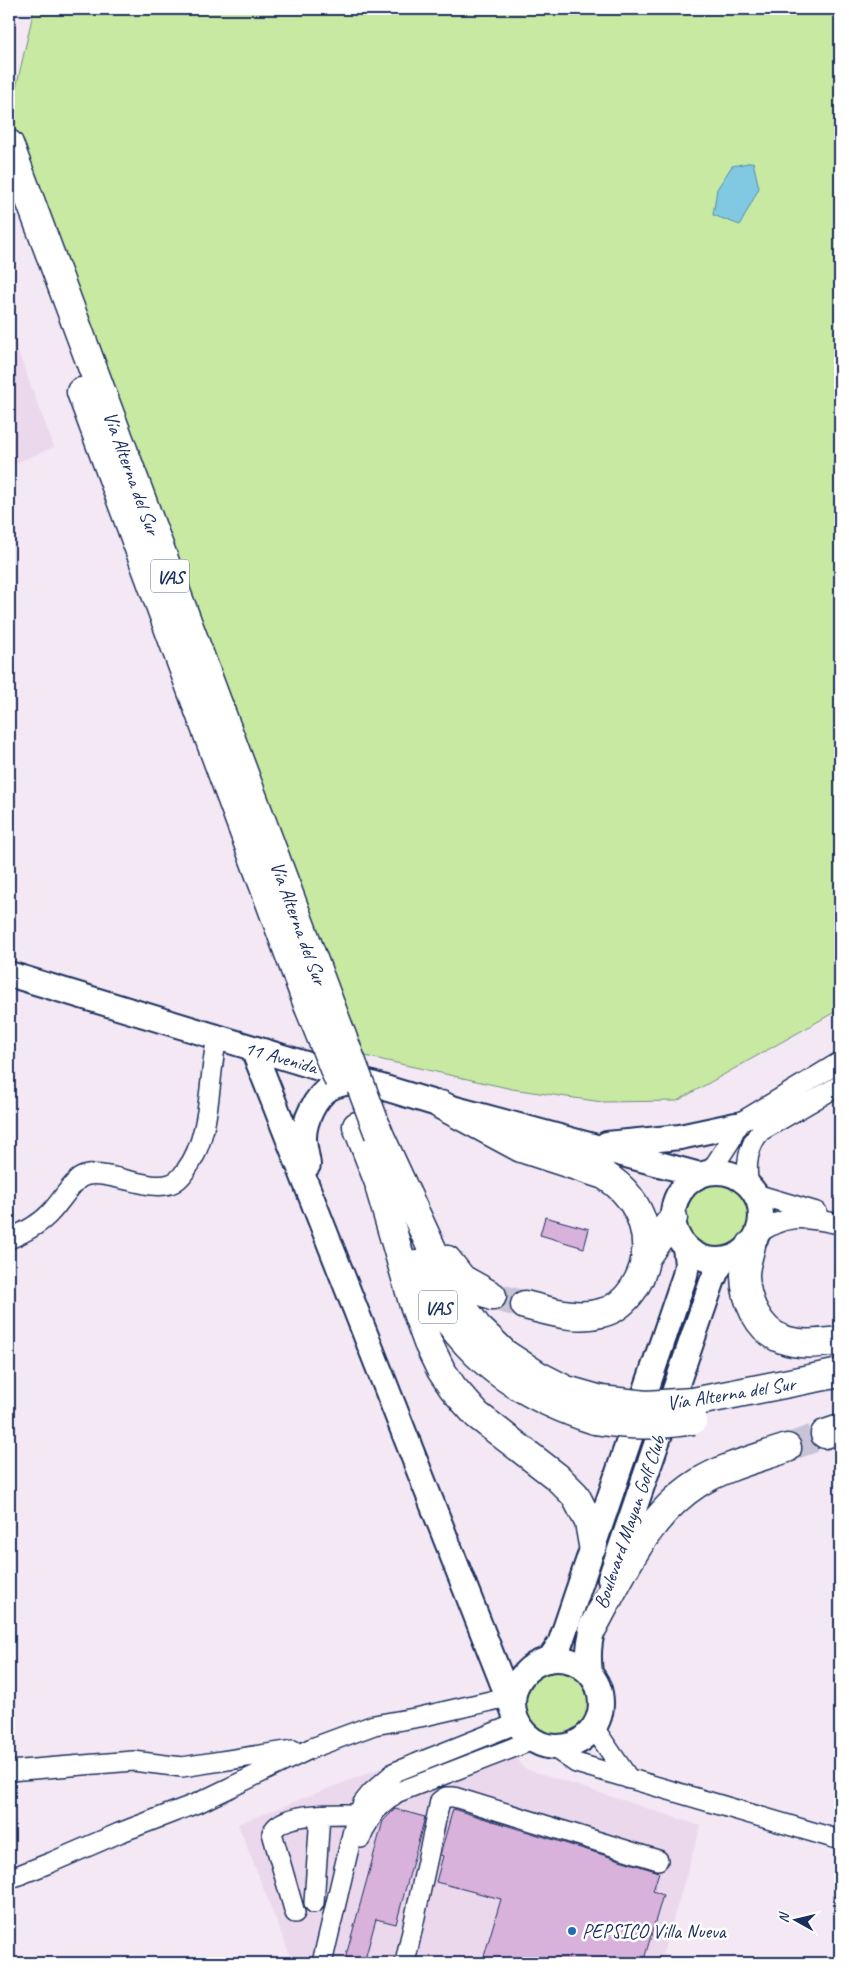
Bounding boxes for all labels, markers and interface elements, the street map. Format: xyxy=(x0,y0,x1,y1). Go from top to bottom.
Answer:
street label: Vía Alterna del Sur xyxy=(98,408,166,540)
road number: VAS xyxy=(151,560,189,592)
street label: Vía Alterna del Sur xyxy=(265,858,333,990)
street label: 11 Avenida xyxy=(242,1035,322,1080)
road number: VAS xyxy=(419,1290,457,1324)
street label: Vía Alterna del Sur xyxy=(665,1371,799,1416)
street label: Boulevard Mayan Golf Club xyxy=(588,1431,671,1612)
north arrow xyxy=(772,1894,822,1944)
text: N xyxy=(775,1910,793,1924)
place label: PEPSICO Villa Nueva xyxy=(582,1919,728,1944)
marker: PEPSICO Villa Nueva xyxy=(566,1925,578,1937)

